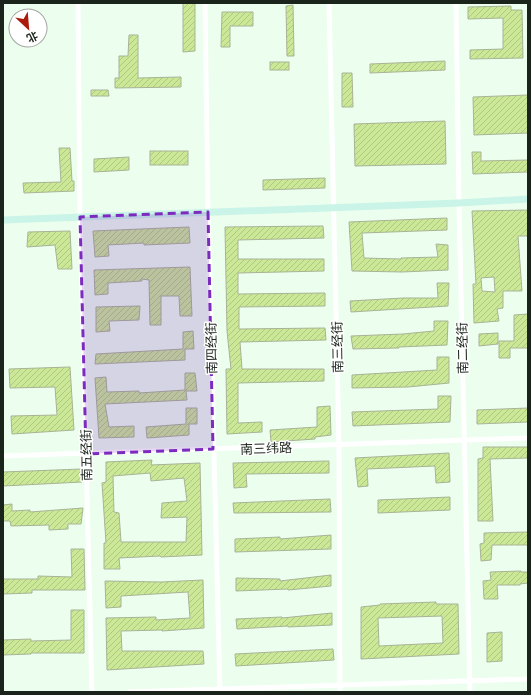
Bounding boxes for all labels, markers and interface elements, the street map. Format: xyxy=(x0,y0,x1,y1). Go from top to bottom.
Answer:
north arrow xyxy=(8,8,48,48)
text: 北 xyxy=(24,28,40,45)
street label: 南三经街 xyxy=(330,321,346,373)
street label: 南四经街 xyxy=(204,322,220,374)
street label: 南二经街 xyxy=(455,322,471,374)
street label: 南五经街 xyxy=(79,429,95,481)
street label: 南三纬路 xyxy=(240,440,292,458)

